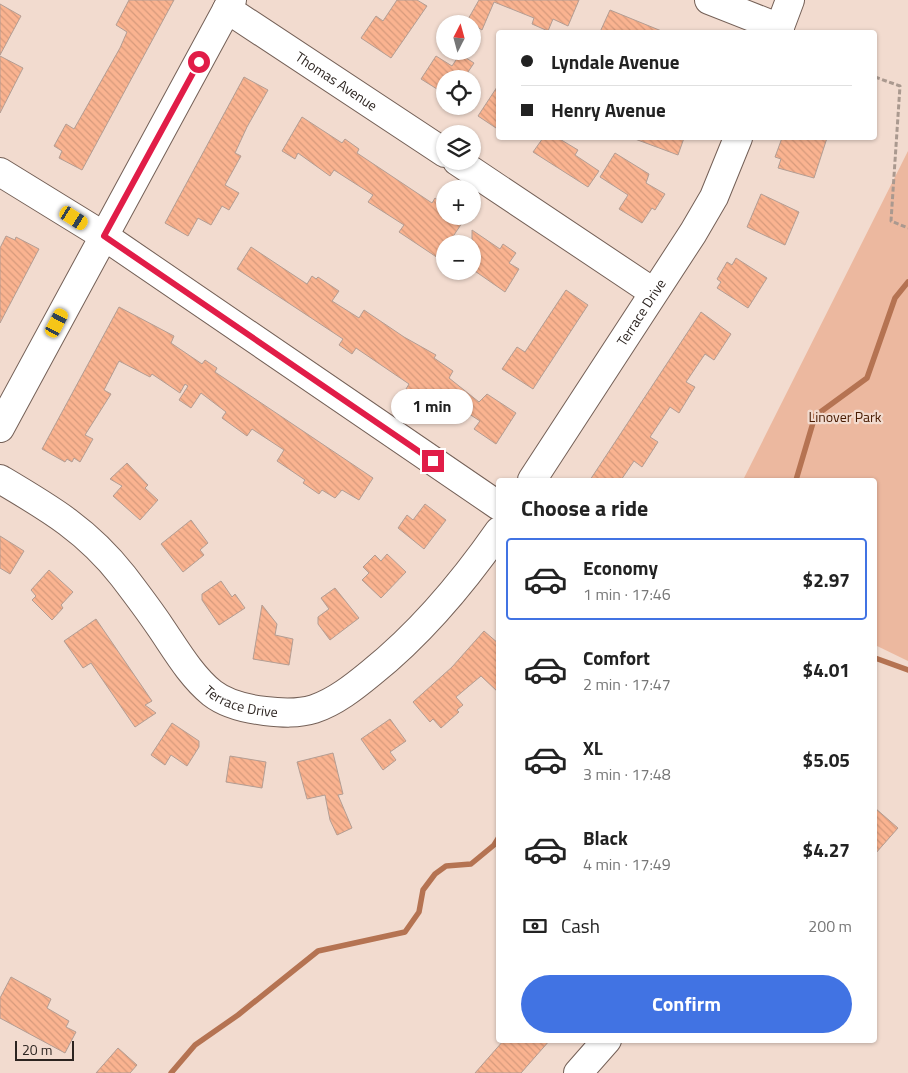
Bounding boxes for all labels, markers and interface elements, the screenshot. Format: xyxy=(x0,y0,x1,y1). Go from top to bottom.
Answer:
north arrow xyxy=(436,15,481,60)
map controls xyxy=(436,15,481,280)
street label: Thomas Avenue xyxy=(291,46,382,116)
text: Lyndale Avenue xyxy=(551,47,679,76)
route start xyxy=(188,51,210,73)
button: locate xyxy=(436,70,481,115)
text: Henry Avenue xyxy=(551,95,666,124)
button: layers xyxy=(436,125,481,170)
button: + xyxy=(436,180,481,225)
car xyxy=(57,204,90,232)
button: − xyxy=(436,235,481,280)
street label: Terrace Drive xyxy=(611,274,671,350)
car xyxy=(43,306,70,340)
callout: 1 min xyxy=(392,388,474,424)
text: 1 min xyxy=(413,394,451,418)
park label: Linover Park xyxy=(809,406,882,427)
route end xyxy=(422,450,444,472)
text: Choose a ride xyxy=(521,491,648,525)
text: Economy xyxy=(583,553,658,582)
icon: car xyxy=(523,557,568,602)
text: $2.97 xyxy=(803,565,850,594)
text: 1 min · 17:46 xyxy=(583,582,671,606)
text: Comfort xyxy=(583,643,650,672)
icon: car xyxy=(523,647,568,692)
text: $4.01 xyxy=(803,655,850,684)
text: 2 min · 17:47 xyxy=(583,672,671,696)
street label: Terrace Drive xyxy=(200,680,279,722)
text: XL xyxy=(583,733,603,762)
icon: car xyxy=(523,737,568,782)
text: $5.05 xyxy=(803,745,850,774)
text: 3 min · 17:48 xyxy=(583,762,671,786)
text: Black xyxy=(583,823,628,852)
icon: car xyxy=(523,827,568,872)
text: $4.27 xyxy=(803,835,850,864)
text: 4 min · 17:49 xyxy=(583,852,671,876)
text: Cash xyxy=(561,911,600,940)
icon: cash xyxy=(521,912,549,940)
text: 200 m xyxy=(808,914,852,938)
button: Confirm xyxy=(521,975,852,1033)
scale bar xyxy=(15,1038,74,1061)
text: 20 m xyxy=(22,1039,52,1060)

